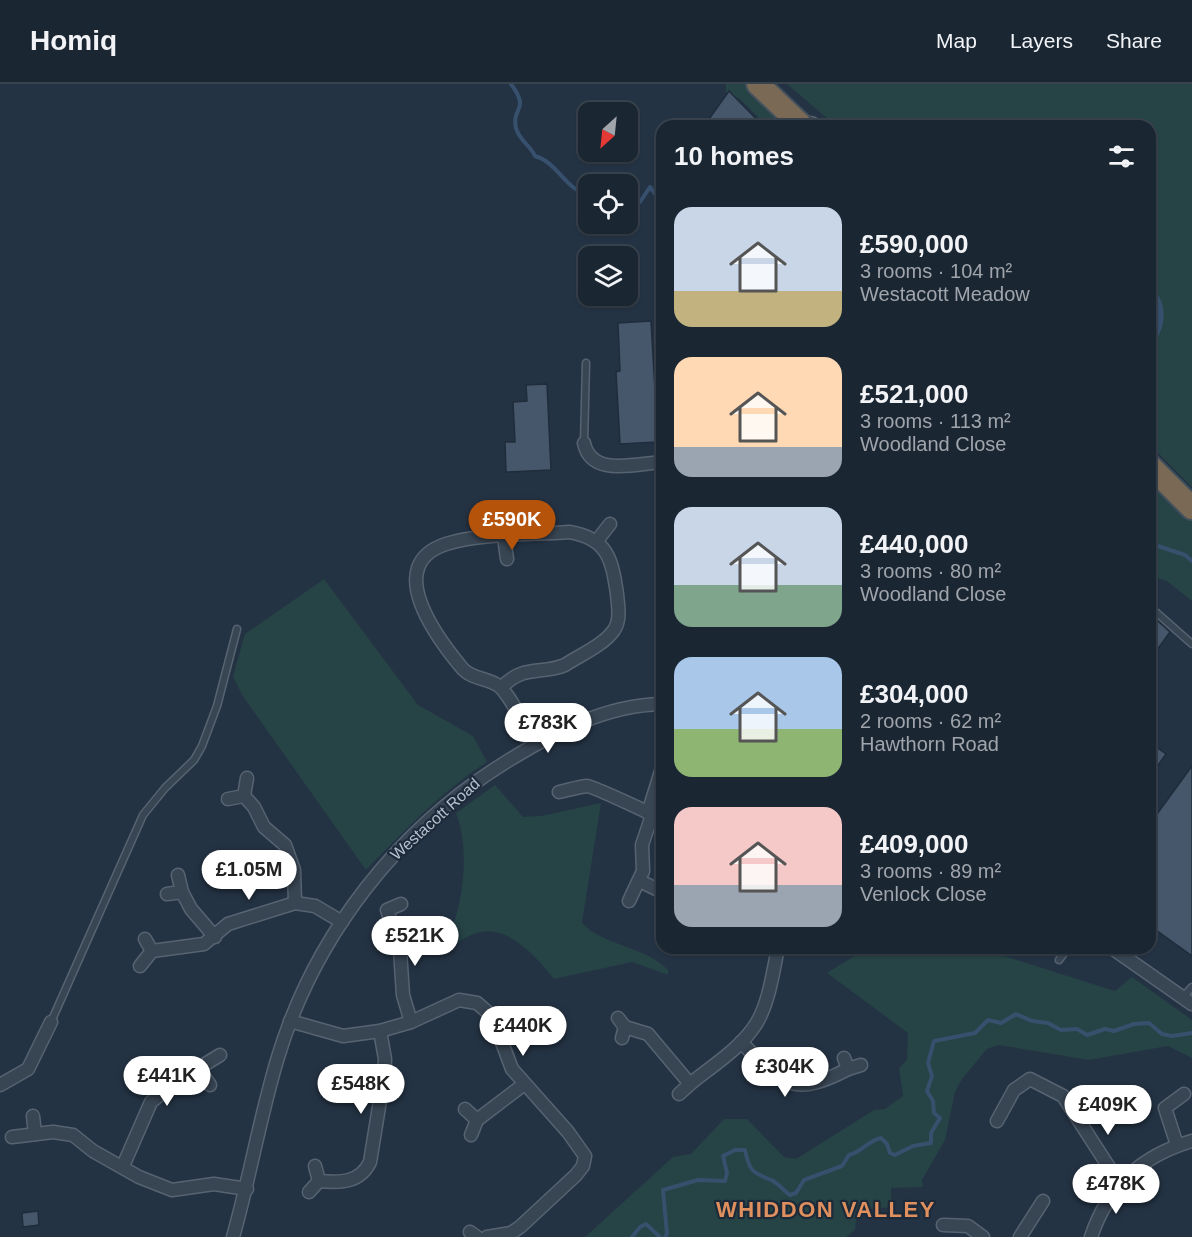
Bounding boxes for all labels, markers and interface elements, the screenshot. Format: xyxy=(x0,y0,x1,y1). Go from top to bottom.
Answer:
text: Homiq xyxy=(30,25,117,56)
text: Map xyxy=(936,29,977,52)
text: Layers xyxy=(1010,29,1073,52)
text: Share xyxy=(1106,29,1162,52)
north arrow xyxy=(578,102,638,162)
map controls xyxy=(578,102,638,306)
icon: filters xyxy=(1105,140,1138,173)
text: 10 homes xyxy=(674,141,794,171)
button: locate xyxy=(578,174,638,234)
text: £590,000 xyxy=(860,229,968,259)
icon: home xyxy=(722,231,794,303)
button: layers xyxy=(578,246,638,306)
text: 3 rooms · 104 m² xyxy=(860,260,1012,282)
text: Westacott Meadow xyxy=(860,283,1030,305)
text: £521,000 xyxy=(860,379,968,409)
icon: home xyxy=(722,381,794,453)
text: 3 rooms · 113 m² xyxy=(860,410,1011,432)
text: Woodland Close xyxy=(860,433,1006,455)
pin: £590K xyxy=(470,500,554,551)
text: £590K xyxy=(483,508,541,530)
text: £440,000 xyxy=(860,529,968,559)
icon: home xyxy=(722,531,794,603)
text: 3 rooms · 80 m² xyxy=(860,560,1001,582)
text: Woodland Close xyxy=(860,583,1006,605)
text: £304,000 xyxy=(860,679,968,709)
icon: home xyxy=(722,681,794,753)
pin: £783K xyxy=(506,703,590,754)
text: 2 rooms · 62 m² xyxy=(860,710,1001,732)
text: £783K xyxy=(519,711,577,733)
text: Hawthorn Road xyxy=(860,733,999,755)
street label: Westacott Road xyxy=(387,775,483,863)
text: £409,000 xyxy=(860,829,968,859)
icon: home xyxy=(722,831,794,903)
pin: £1.05M xyxy=(200,850,298,901)
text: £1.05M xyxy=(216,858,282,880)
text: 3 rooms · 89 m² xyxy=(860,860,1001,882)
text: Venlock Close xyxy=(860,883,987,905)
pin: £521K xyxy=(373,916,457,967)
text: £521K xyxy=(386,924,444,946)
pin: £440K xyxy=(481,1006,565,1057)
text: £440K xyxy=(494,1014,552,1036)
pin: £304K xyxy=(743,1047,827,1098)
text: £304K xyxy=(756,1055,814,1077)
pin: £441K xyxy=(125,1056,209,1107)
text: £441K xyxy=(138,1064,196,1086)
pin: £548K xyxy=(319,1064,403,1115)
text: £548K xyxy=(332,1072,390,1094)
pin: £409K xyxy=(1066,1085,1150,1136)
text: £409K xyxy=(1079,1093,1137,1115)
pin: £478K xyxy=(1074,1164,1158,1215)
text: £478K xyxy=(1087,1172,1145,1194)
district label: WHIDDON VALLEY xyxy=(716,1197,936,1222)

